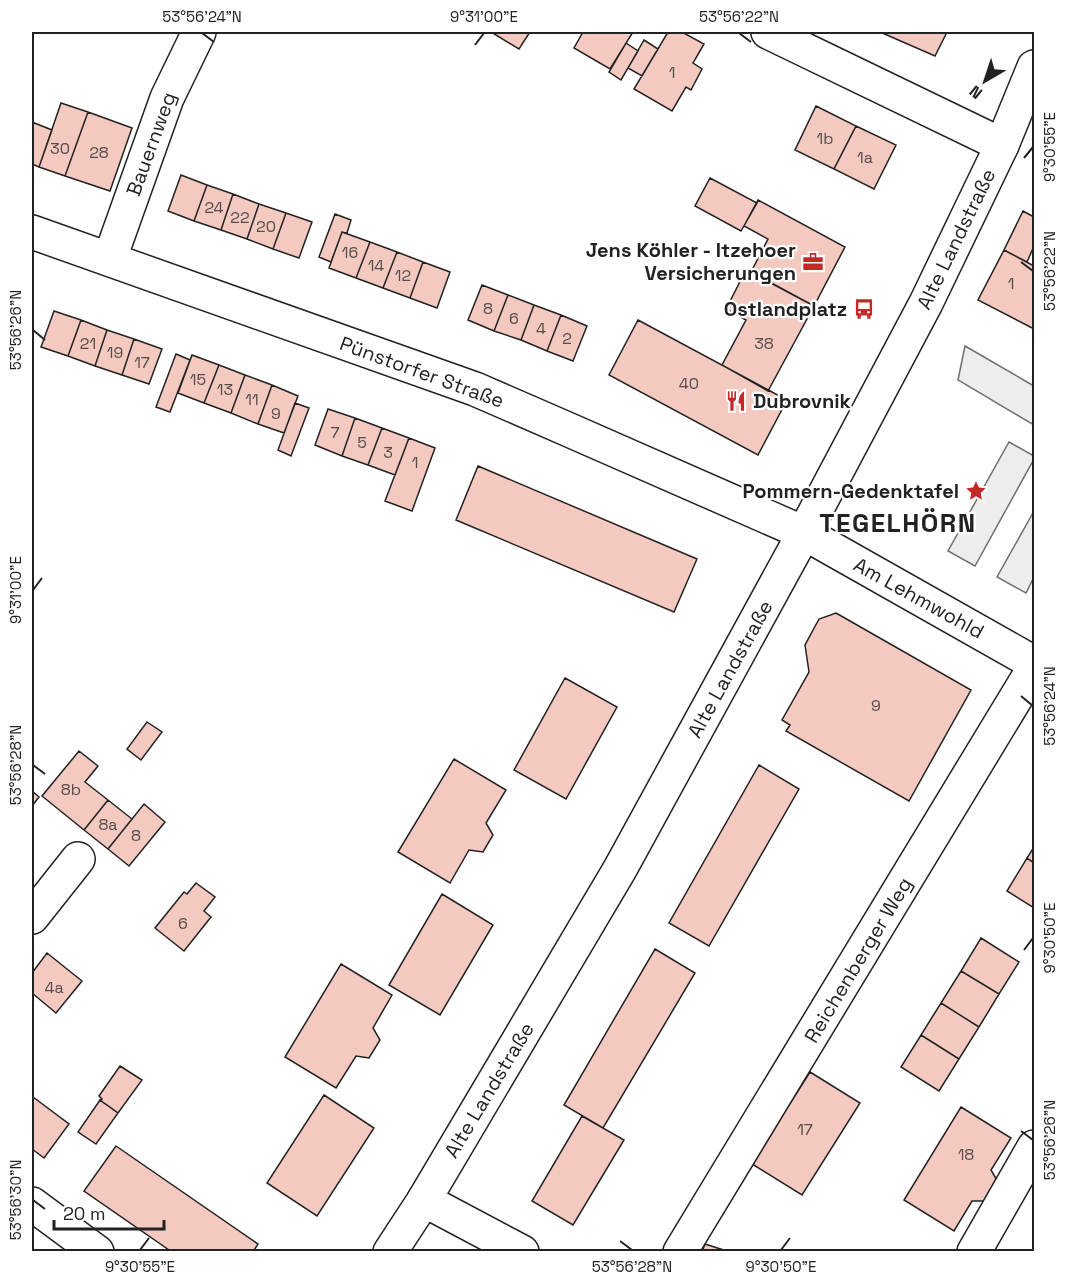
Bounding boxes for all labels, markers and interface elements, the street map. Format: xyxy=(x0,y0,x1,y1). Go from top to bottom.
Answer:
text: 53°56'24"N xyxy=(162,7,242,26)
text: 9°31'00"E xyxy=(450,7,518,26)
text: 53°56'22"N xyxy=(699,7,779,26)
north arrow xyxy=(955,51,1015,111)
house number: 1 xyxy=(669,62,675,83)
text: N xyxy=(965,81,987,104)
street label: Bauernweg xyxy=(120,88,182,200)
text: 9°30'55"E xyxy=(1040,112,1059,182)
house number: 1b xyxy=(817,128,834,149)
house number: 30 xyxy=(50,138,70,159)
house number: 28 xyxy=(89,142,109,163)
house number: 1a xyxy=(857,147,873,168)
street label: Alte Landstraße xyxy=(911,164,1001,314)
house number: 24 xyxy=(204,197,224,218)
house number: 22 xyxy=(230,207,250,228)
house number: 20 xyxy=(256,216,276,237)
text: 53°56'22"N xyxy=(1040,231,1059,311)
place label: Jens Köhler - Itzehoer Versicherungen xyxy=(586,237,796,286)
house number: 16 xyxy=(342,242,358,263)
office icon: Jens Köhler - Itzehoer Versicherungen xyxy=(801,250,825,274)
house number: 14 xyxy=(368,255,384,276)
house number: 12 xyxy=(395,265,411,286)
house number: 1 xyxy=(1008,273,1014,294)
text: 53°56'26"N xyxy=(6,290,25,370)
place label: Ostlandplatz xyxy=(724,296,847,322)
bus stop icon: Ostlandplatz xyxy=(852,297,876,321)
house number: 8 xyxy=(483,298,493,319)
house number: 6 xyxy=(509,308,519,329)
house number: 4 xyxy=(536,318,546,339)
house number: 2 xyxy=(562,328,572,349)
street label: Pünstorfer Straße xyxy=(336,330,508,414)
house number: 21 xyxy=(80,333,96,354)
house number: 38 xyxy=(754,333,774,354)
house number: 19 xyxy=(107,342,123,363)
house number: 17 xyxy=(134,352,150,373)
house number: 15 xyxy=(190,369,206,390)
house number: 40 xyxy=(679,373,699,394)
house number: 13 xyxy=(217,379,233,400)
place label: Dubrovnik xyxy=(753,388,851,414)
house number: 11 xyxy=(245,389,259,410)
restaurant icon: Dubrovnik xyxy=(724,389,748,413)
house number: 9 xyxy=(271,403,281,424)
house number: 7 xyxy=(330,422,340,443)
house number: 5 xyxy=(357,432,367,453)
house number: 3 xyxy=(383,442,393,463)
house number: 1 xyxy=(412,452,418,473)
place label: Pommern-Gedenktafel xyxy=(742,478,959,504)
place icon: Pommern-Gedenktafel xyxy=(964,479,988,503)
district label: TEGELHÖRN xyxy=(819,506,977,540)
street label: Am Lehmwohld xyxy=(849,551,989,645)
text: 9°31'00"E xyxy=(6,556,25,624)
street label: Alte Landstraße xyxy=(681,596,779,742)
text: 53°56'24"N xyxy=(1040,666,1059,746)
house number: 9 xyxy=(871,695,881,716)
text: 53°56'28"N xyxy=(6,725,25,805)
house number: 8b xyxy=(61,779,81,800)
house number: 8a xyxy=(98,814,118,835)
house number: 8 xyxy=(131,825,141,846)
street label: Reichenberger Weg xyxy=(798,872,918,1048)
text: 9°30'50"E xyxy=(1040,903,1059,973)
house number: 6 xyxy=(178,913,188,934)
house number: 4a xyxy=(44,977,64,998)
street label: Alte Landstraße xyxy=(438,1018,540,1162)
text: 53°56'26"N xyxy=(1040,1100,1059,1180)
house number: 17 xyxy=(797,1119,813,1140)
house number: 18 xyxy=(958,1144,974,1165)
text: 53°56'30"N xyxy=(6,1160,25,1240)
scale bar xyxy=(54,1193,164,1231)
text: 20 m xyxy=(63,1202,106,1225)
text: 9°30'55"E xyxy=(105,1257,175,1276)
text: 53°56'28"N xyxy=(592,1257,672,1276)
text: 9°30'50"E xyxy=(746,1257,816,1276)

